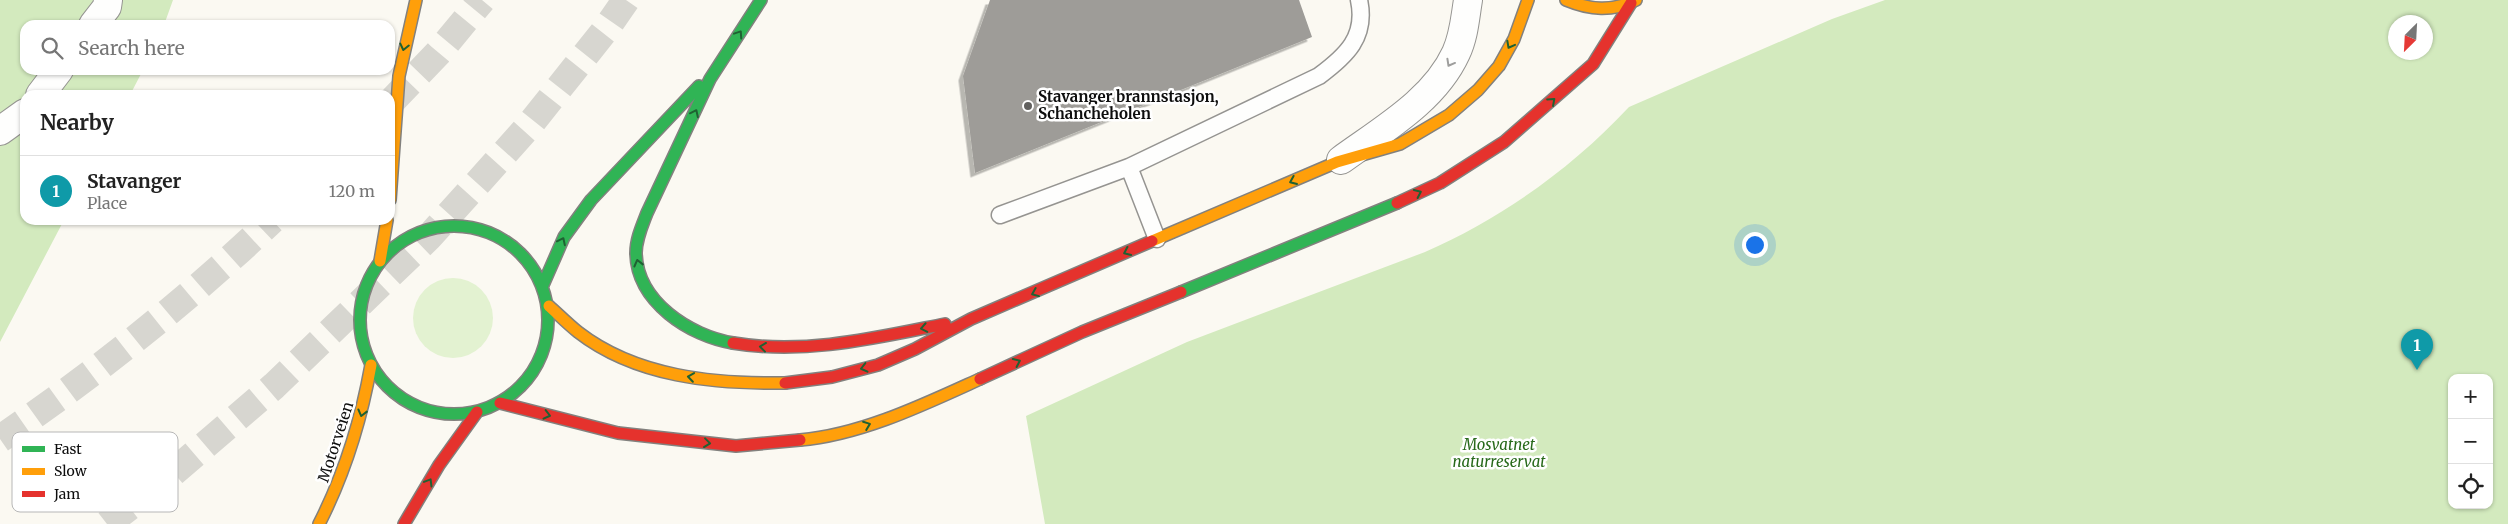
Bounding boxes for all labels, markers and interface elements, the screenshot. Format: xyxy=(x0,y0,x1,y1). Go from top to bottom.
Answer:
north arrow xyxy=(2388,15,2433,60)
search box xyxy=(20,20,395,75)
one-way arrow xyxy=(733,30,742,40)
icon: search xyxy=(38,34,66,62)
text: Search here xyxy=(78,36,185,60)
one-way arrow xyxy=(1506,40,1516,49)
one-way arrow xyxy=(399,43,410,52)
one-way arrow xyxy=(1447,58,1457,67)
place label: Stavanger brannstasjon, Schancheholen xyxy=(1038,87,1219,123)
one-way arrow xyxy=(1546,98,1555,107)
marker: Stavanger brannstasjon, Schancheholen xyxy=(1022,100,1034,112)
text: Nearby xyxy=(40,109,114,136)
one-way arrow xyxy=(688,110,698,119)
text: Stavanger xyxy=(87,169,181,193)
one-way arrow xyxy=(1289,175,1298,185)
text: 1 xyxy=(52,181,60,201)
text: 120 m xyxy=(329,181,375,201)
one-way arrow xyxy=(1413,188,1422,199)
text: Place xyxy=(87,193,127,213)
your location xyxy=(1742,232,1768,258)
one-way arrow xyxy=(556,237,566,246)
one-way arrow xyxy=(1123,246,1132,257)
one-way arrow xyxy=(633,259,644,268)
one-way arrow xyxy=(1031,286,1040,297)
one-way arrow xyxy=(919,322,928,333)
pin: 1 xyxy=(2401,329,2433,370)
one-way arrow xyxy=(759,342,767,353)
one-way arrow xyxy=(1011,358,1020,368)
one-way arrow xyxy=(861,363,869,373)
one-way arrow xyxy=(687,372,695,383)
map controls xyxy=(2448,374,2493,509)
button: + xyxy=(2448,374,2493,419)
street label: Motorveien xyxy=(314,399,357,485)
one-way arrow xyxy=(358,409,368,417)
one-way arrow xyxy=(543,409,552,420)
button: − xyxy=(2448,419,2493,464)
one-way arrow xyxy=(862,421,871,432)
legend xyxy=(12,432,178,512)
park label: Mosvatnet naturreservat xyxy=(1452,435,1546,471)
one-way arrow xyxy=(703,437,711,448)
text: Fast xyxy=(54,440,82,458)
text: Slow xyxy=(54,462,87,480)
button: locate xyxy=(2448,464,2493,509)
one-way arrow xyxy=(422,479,432,488)
text: Jam xyxy=(53,485,80,503)

